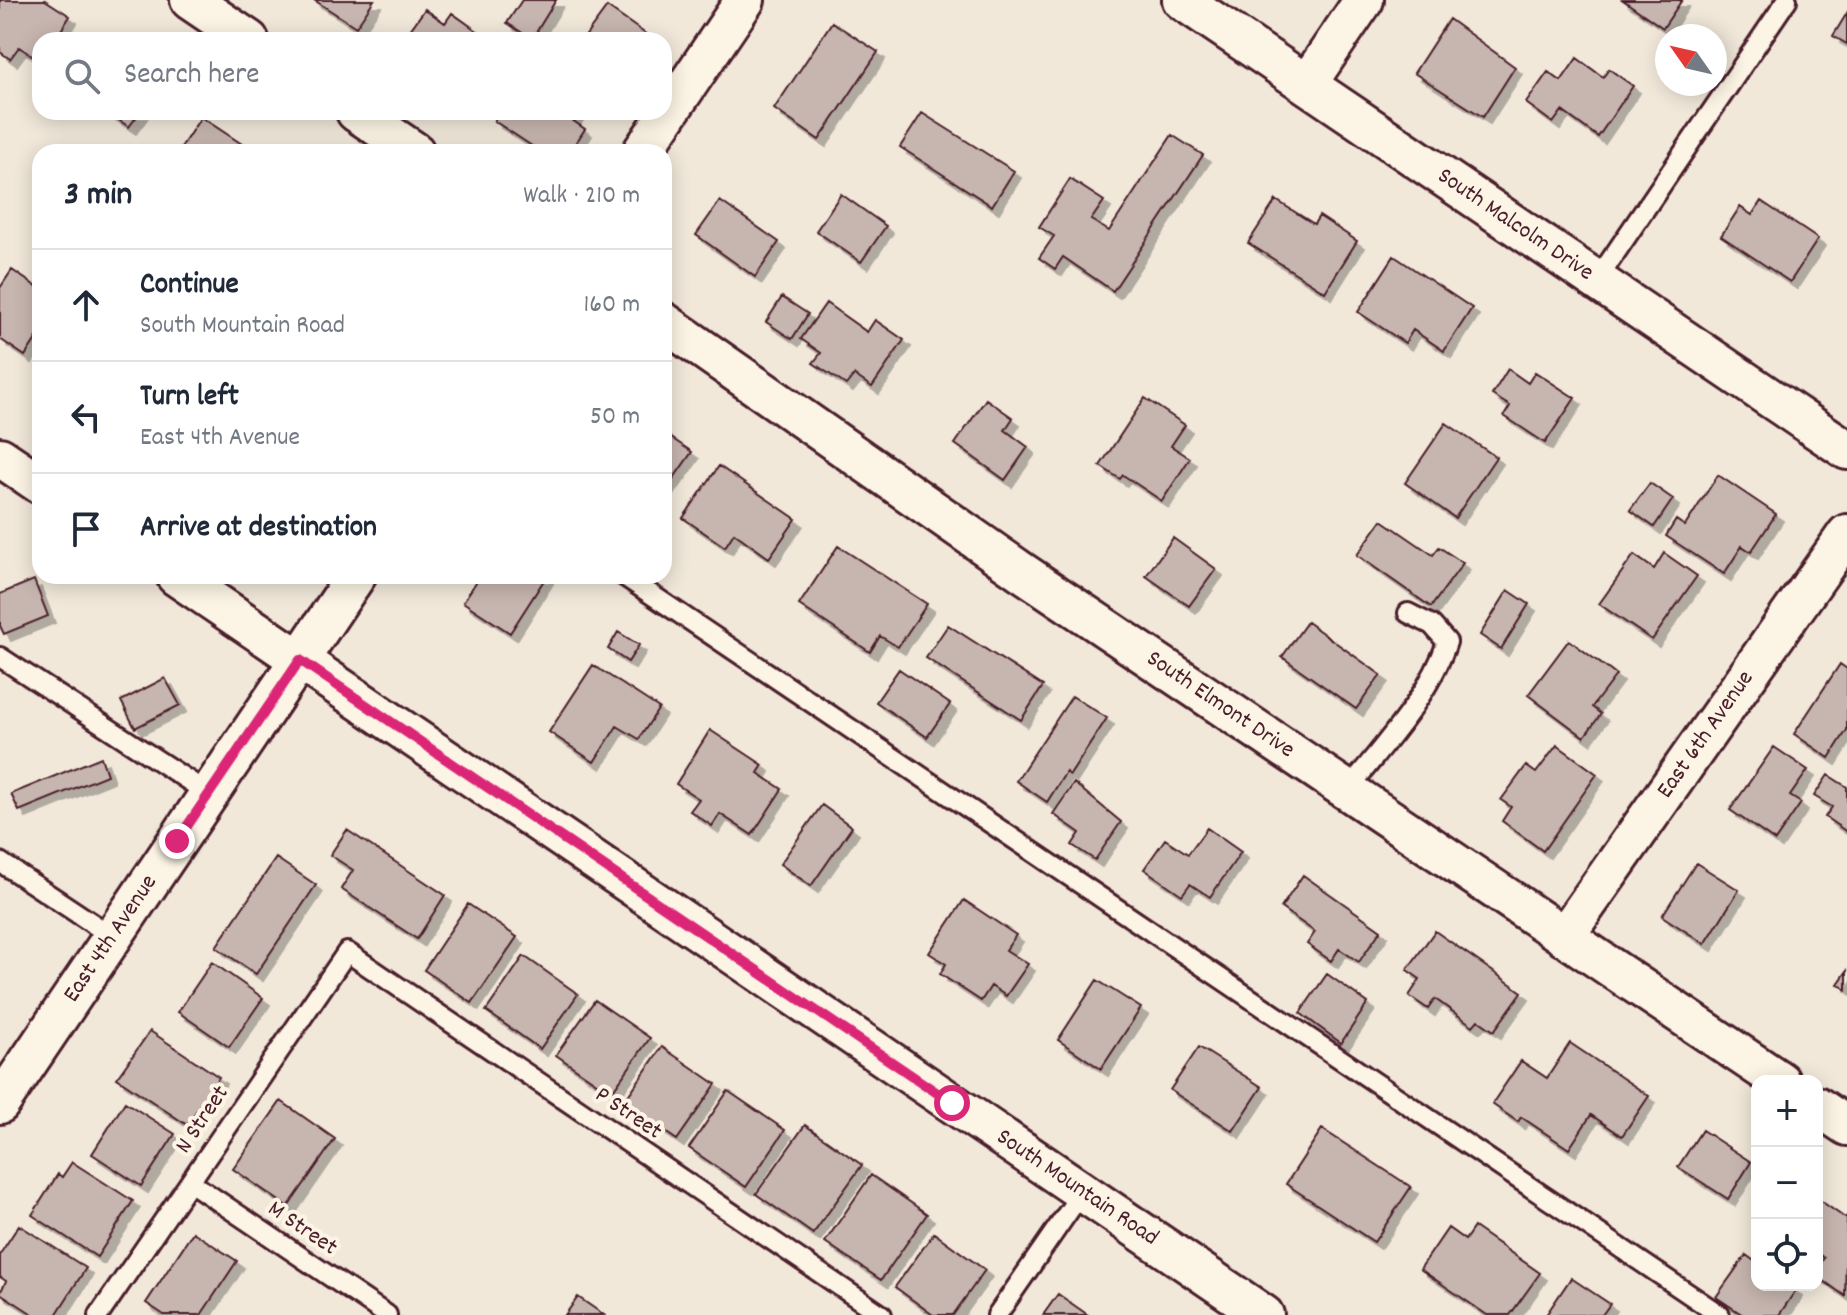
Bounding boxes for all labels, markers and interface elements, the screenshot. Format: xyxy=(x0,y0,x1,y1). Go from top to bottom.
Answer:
north arrow xyxy=(1655,24,1727,96)
search box xyxy=(32,32,672,120)
icon: search xyxy=(60,54,104,98)
text: Search here xyxy=(124,55,260,98)
street label: South Malcolm Drive xyxy=(1430,160,1600,290)
text: 3 min xyxy=(64,172,132,221)
text: Walk · 210 m xyxy=(523,178,640,215)
text: Continue xyxy=(140,265,239,308)
icon: ahead xyxy=(64,283,108,327)
text: 160 m xyxy=(584,287,640,324)
text: South Mountain Road xyxy=(140,308,345,345)
text: Turn left xyxy=(140,377,239,420)
icon: left xyxy=(64,395,108,439)
text: 50 m xyxy=(590,399,640,436)
text: East 4th Avenue xyxy=(140,420,300,457)
icon: arrive xyxy=(64,507,108,551)
text: Arrive at destination xyxy=(140,508,377,551)
street label: South Elmont Drive xyxy=(1139,643,1301,767)
street label: East 6th Avenue xyxy=(1649,664,1763,806)
route end xyxy=(159,823,195,859)
street label: East 4th Avenue xyxy=(56,868,166,1010)
map controls xyxy=(1751,1075,1823,1291)
button: + xyxy=(1751,1075,1823,1147)
street label: N Street xyxy=(168,1079,238,1161)
street label: P Street xyxy=(588,1079,669,1149)
route start xyxy=(934,1085,970,1121)
street label: South Mountain Road xyxy=(989,1121,1165,1255)
button: − xyxy=(1751,1147,1823,1219)
street label: M Street xyxy=(260,1193,344,1265)
button: locate xyxy=(1751,1219,1823,1291)

